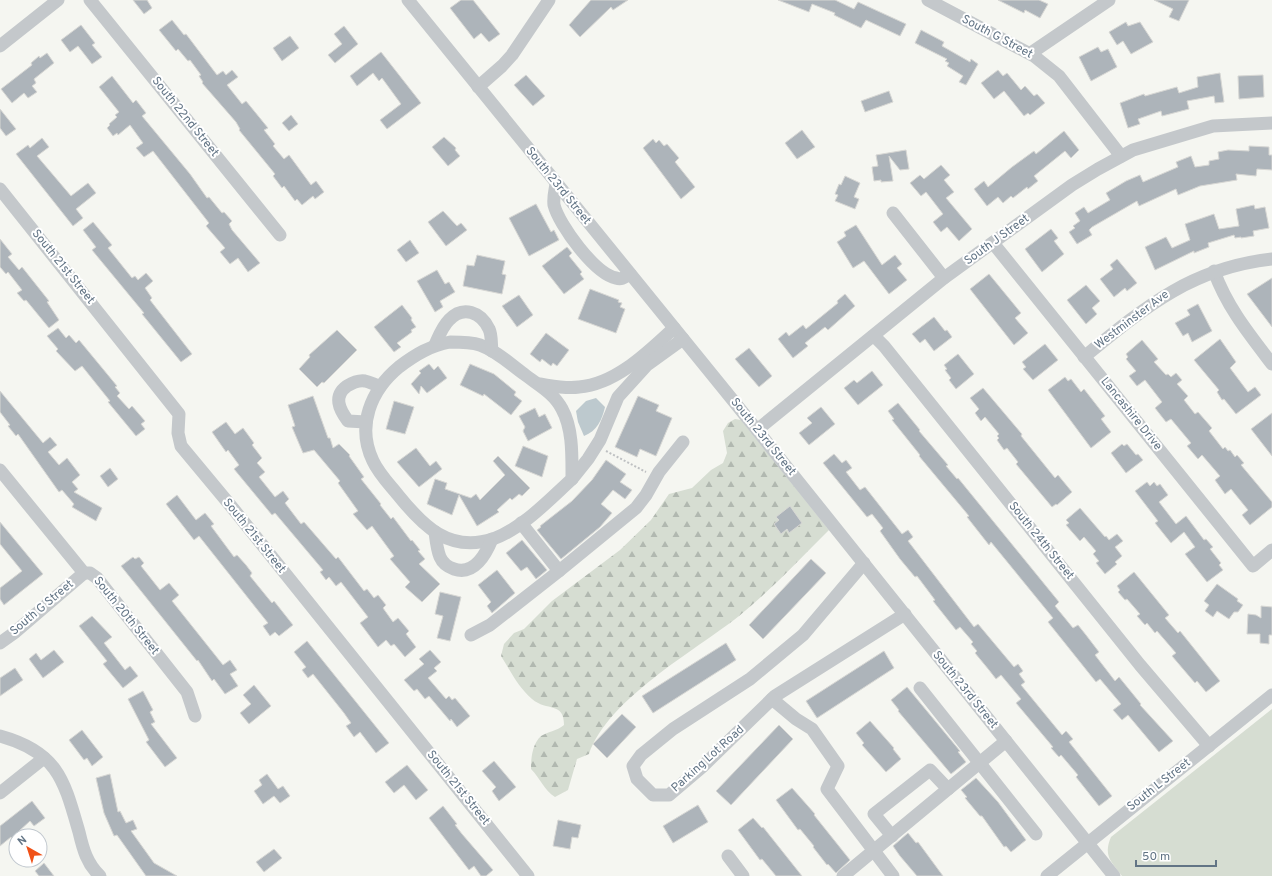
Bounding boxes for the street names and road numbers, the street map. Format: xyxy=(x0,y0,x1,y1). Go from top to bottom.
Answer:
street label: South G Street xyxy=(959,12,1035,62)
street label: South 22nd Street xyxy=(148,74,222,160)
street label: South 23rd Street xyxy=(522,144,594,228)
street label: South J Street xyxy=(961,211,1033,269)
street label: South 21st Street xyxy=(28,226,98,308)
street label: Westminster Ave xyxy=(1092,287,1172,353)
street label: Lancashire Drive xyxy=(1097,374,1165,454)
street label: South 23rd Street xyxy=(727,395,799,479)
street label: South 21st Street xyxy=(219,495,289,577)
street label: South 24th Street xyxy=(1005,499,1077,583)
street label: South 20th Street xyxy=(89,574,163,658)
street label: South G Street xyxy=(7,577,77,639)
street label: South 23rd Street xyxy=(929,648,1001,732)
street label: Parking Lot Road xyxy=(668,722,748,796)
street label: South 21st Street xyxy=(423,747,493,829)
street label: South L Street xyxy=(1124,755,1194,815)

